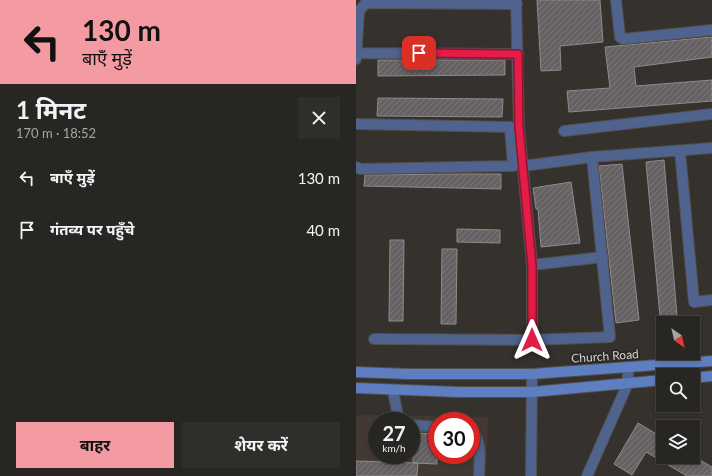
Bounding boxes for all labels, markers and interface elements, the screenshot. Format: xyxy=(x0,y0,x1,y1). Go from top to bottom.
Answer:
text: 130 m xyxy=(82,13,161,47)
icon: left xyxy=(16,16,68,68)
pin xyxy=(402,36,436,70)
icon: arrive xyxy=(408,42,430,64)
text: बाएँ मुड़ें xyxy=(82,47,132,69)
text: 1 मिनट xyxy=(16,95,86,124)
button: close xyxy=(298,97,340,139)
text: 170 m · 18:52 xyxy=(16,125,96,141)
icon: left xyxy=(16,167,38,189)
text: बाएँ मुड़ें xyxy=(50,168,95,186)
text: 130 m xyxy=(298,169,340,187)
icon: arrive xyxy=(16,219,38,241)
text: गंतव्य पर पहुँचे xyxy=(50,220,134,238)
text: 40 m xyxy=(306,221,340,239)
north arrow xyxy=(656,316,700,360)
map controls xyxy=(656,316,700,464)
position arrow xyxy=(511,319,553,361)
street label: Church Road xyxy=(571,346,639,366)
button: search xyxy=(656,368,700,412)
speed limit sign: 30 xyxy=(428,412,480,464)
button: layers xyxy=(656,420,700,464)
text: 27 xyxy=(382,421,406,445)
button: बाहर xyxy=(16,422,174,468)
button: शेयर करें xyxy=(182,422,340,468)
text: km/h xyxy=(382,442,406,454)

